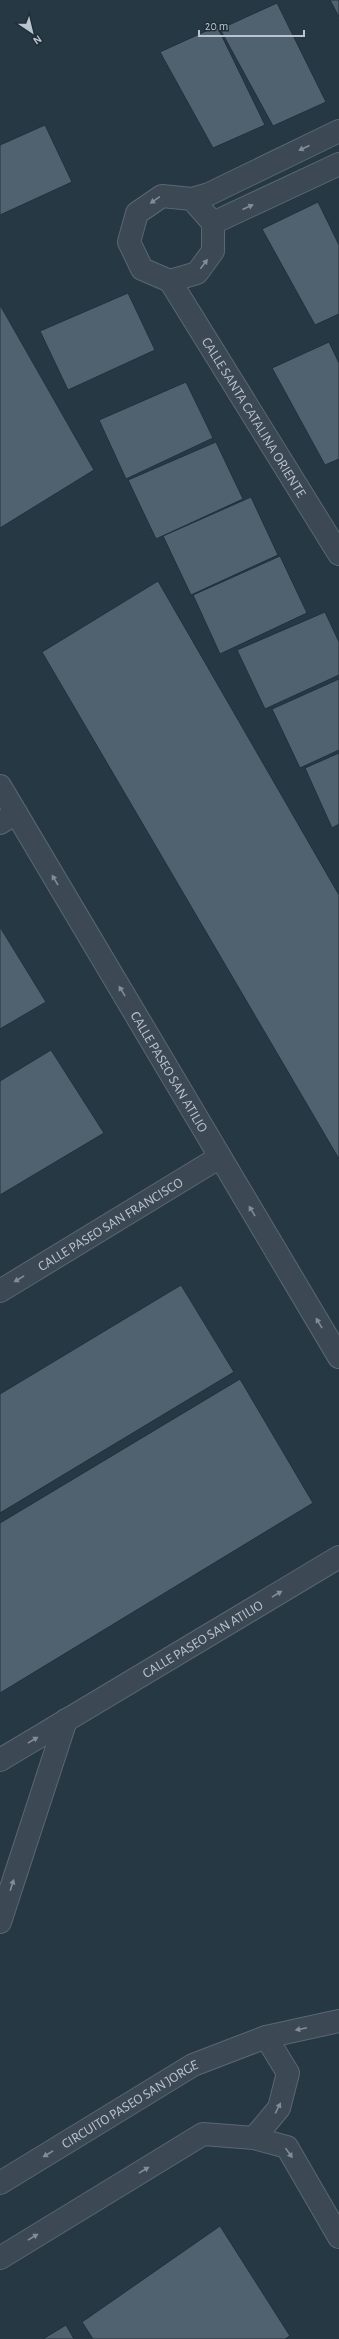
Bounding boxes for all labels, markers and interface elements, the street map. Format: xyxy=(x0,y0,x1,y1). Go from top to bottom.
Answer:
north arrow xyxy=(12,12,52,52)
scale bar xyxy=(199,12,304,38)
text: 20 m xyxy=(205,20,228,32)
text: N xyxy=(31,33,44,46)
one-way arrow xyxy=(298,145,309,151)
one-way arrow xyxy=(149,197,161,204)
one-way arrow xyxy=(243,204,254,210)
one-way arrow xyxy=(199,258,208,269)
street label: CALLE SANTA CATALINA ORIENTE xyxy=(199,335,308,500)
one-way arrow xyxy=(52,874,59,886)
one-way arrow xyxy=(118,985,125,997)
street label: CALLE PASEO SAN ATILIO xyxy=(127,1009,210,1135)
street label: CALLE PASEO SAN FRANCISCO xyxy=(36,1175,186,1274)
one-way arrow xyxy=(249,1205,256,1217)
one-way arrow xyxy=(13,1276,25,1283)
one-way arrow xyxy=(315,1318,323,1328)
one-way arrow xyxy=(272,1590,282,1598)
street label: CALLE PASEO SAN ATILIO xyxy=(140,1598,266,1681)
one-way arrow xyxy=(27,1737,39,1744)
one-way arrow xyxy=(9,1879,15,1891)
one-way arrow xyxy=(295,2027,307,2033)
street label: CIRCUITO PASEO SAN JORGE xyxy=(59,2058,200,2152)
one-way arrow xyxy=(275,2102,281,2113)
one-way arrow xyxy=(285,2147,293,2158)
one-way arrow xyxy=(42,2150,54,2157)
one-way arrow xyxy=(138,2166,150,2173)
one-way arrow xyxy=(27,2234,39,2241)

